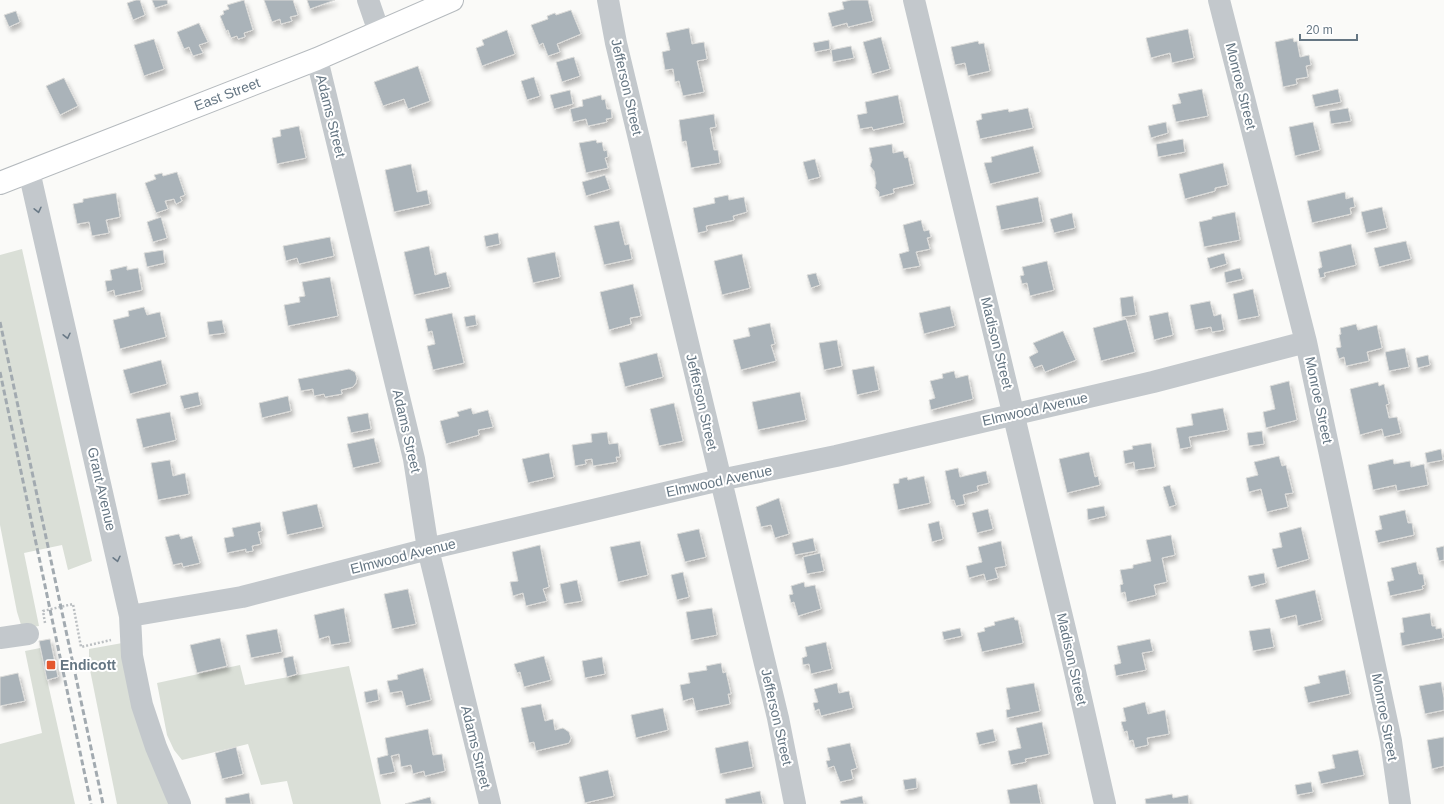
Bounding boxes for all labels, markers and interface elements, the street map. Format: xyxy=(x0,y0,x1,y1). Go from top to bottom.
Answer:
scale bar xyxy=(1300,16,1357,42)
text: 20 m xyxy=(1306,23,1333,37)
street label: Jefferson Street xyxy=(608,37,646,137)
street label: Monroe Street xyxy=(1223,41,1260,131)
street label: Adams Street xyxy=(313,73,349,159)
street label: East Street xyxy=(192,74,262,114)
one-way arrow xyxy=(34,206,42,213)
street label: Madison Street xyxy=(978,295,1016,391)
one-way arrow xyxy=(62,333,70,339)
street label: Jefferson Street xyxy=(683,352,721,452)
street label: Monroe Street xyxy=(1302,355,1336,445)
street label: Adams Street xyxy=(390,388,424,474)
street label: Elmwood Avenue xyxy=(981,389,1090,429)
street label: Grant Avenue xyxy=(85,446,119,533)
street label: Elmwood Avenue xyxy=(665,462,774,500)
street label: Elmwood Avenue xyxy=(349,535,457,577)
one-way arrow xyxy=(113,555,121,562)
street label: Madison Street xyxy=(1054,611,1090,707)
place label: Endicott xyxy=(60,657,116,673)
marker: Endicott xyxy=(45,659,57,671)
street label: Jefferson Street xyxy=(758,667,796,767)
street label: Monroe Street xyxy=(1369,672,1401,762)
street label: Adams Street xyxy=(458,704,494,790)

